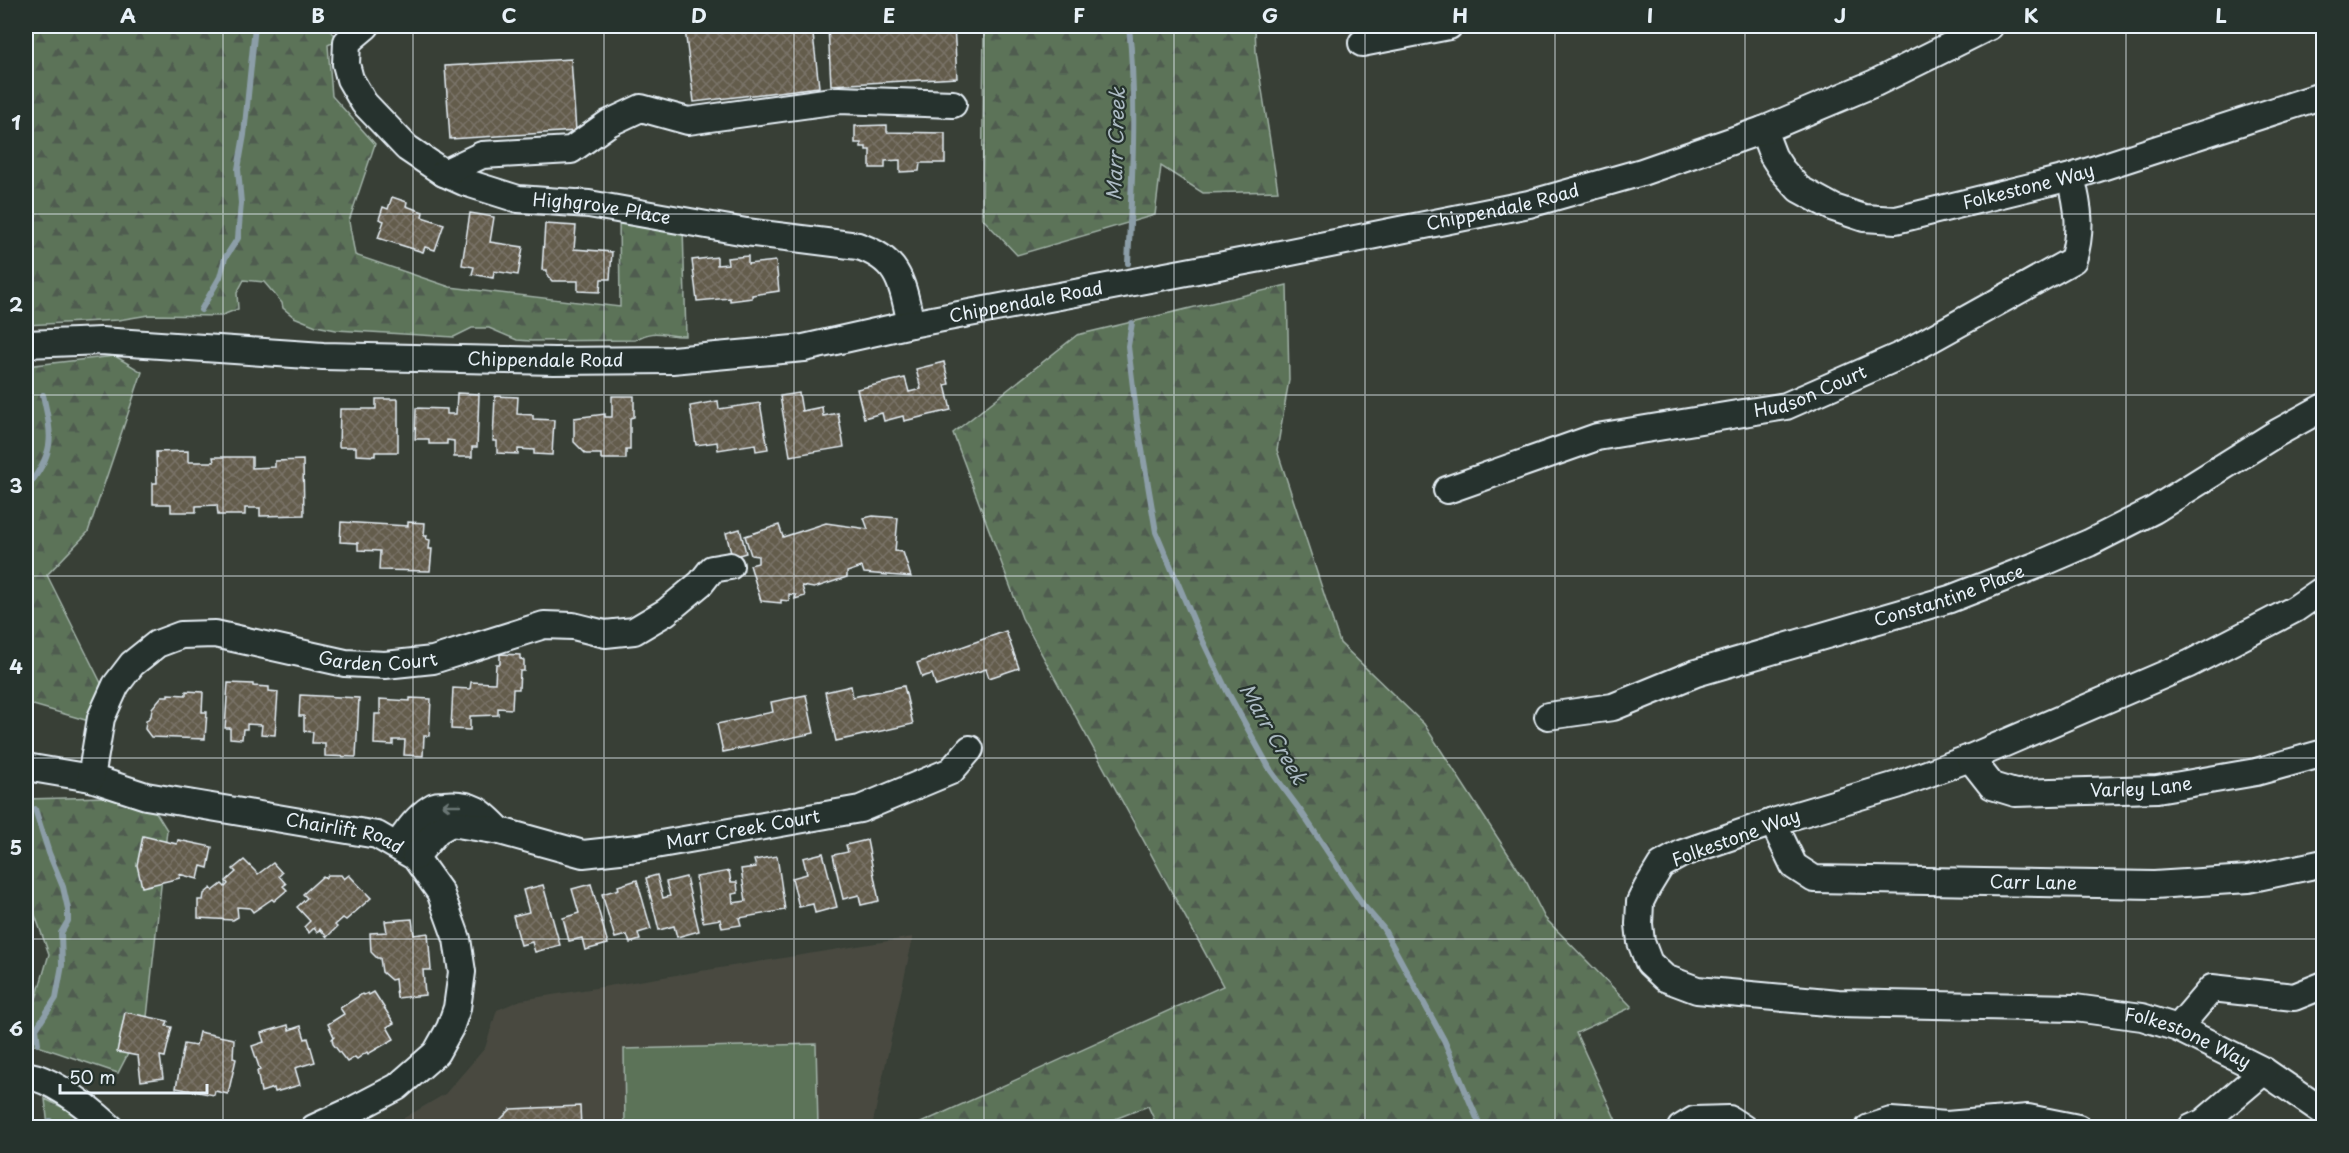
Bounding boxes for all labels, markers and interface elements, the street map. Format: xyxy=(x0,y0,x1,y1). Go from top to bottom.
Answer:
text: A xyxy=(120,0,136,30)
text: B xyxy=(311,0,325,30)
text: C xyxy=(501,0,517,30)
text: D xyxy=(691,0,707,30)
text: E xyxy=(883,0,895,30)
text: F xyxy=(1073,0,1085,30)
text: G xyxy=(1262,0,1278,30)
text: H xyxy=(1452,0,1468,30)
text: I xyxy=(1647,0,1653,30)
text: J xyxy=(1834,0,1846,30)
text: K xyxy=(2024,0,2039,30)
text: L xyxy=(2215,0,2227,30)
water label: Marr Creek xyxy=(1098,86,1132,201)
text: 1 xyxy=(11,107,21,137)
street label: Folkestone Way xyxy=(1959,155,2097,215)
street label: Chippendale Road xyxy=(1424,175,1582,236)
street label: Highgrove Place xyxy=(532,185,673,230)
street label: Chippendale Road xyxy=(947,273,1105,329)
text: 2 xyxy=(9,289,23,319)
street label: Chippendale Road xyxy=(467,344,624,373)
street label: Hudson Court xyxy=(1752,357,1870,423)
text: 3 xyxy=(9,470,23,500)
street label: Constantine Place xyxy=(1870,556,2028,633)
street label: Garden Court xyxy=(316,642,440,677)
text: 4 xyxy=(9,651,23,681)
water label: Marr Creek xyxy=(1233,677,1315,791)
street label: Varley Lane xyxy=(2090,768,2194,803)
one-way arrow xyxy=(442,799,462,811)
street label: Marr Creek Court xyxy=(664,801,822,855)
street label: Folkestone Way xyxy=(1667,801,1804,872)
street label: Chairlift Road xyxy=(284,805,409,860)
text: 5 xyxy=(10,832,22,862)
street label: Carr Lane xyxy=(1989,867,2077,896)
street label: Folkestone Way xyxy=(2123,1000,2256,1074)
text: 6 xyxy=(9,1013,23,1043)
scale bar xyxy=(60,1057,207,1095)
text: 50 m xyxy=(69,1063,116,1090)

